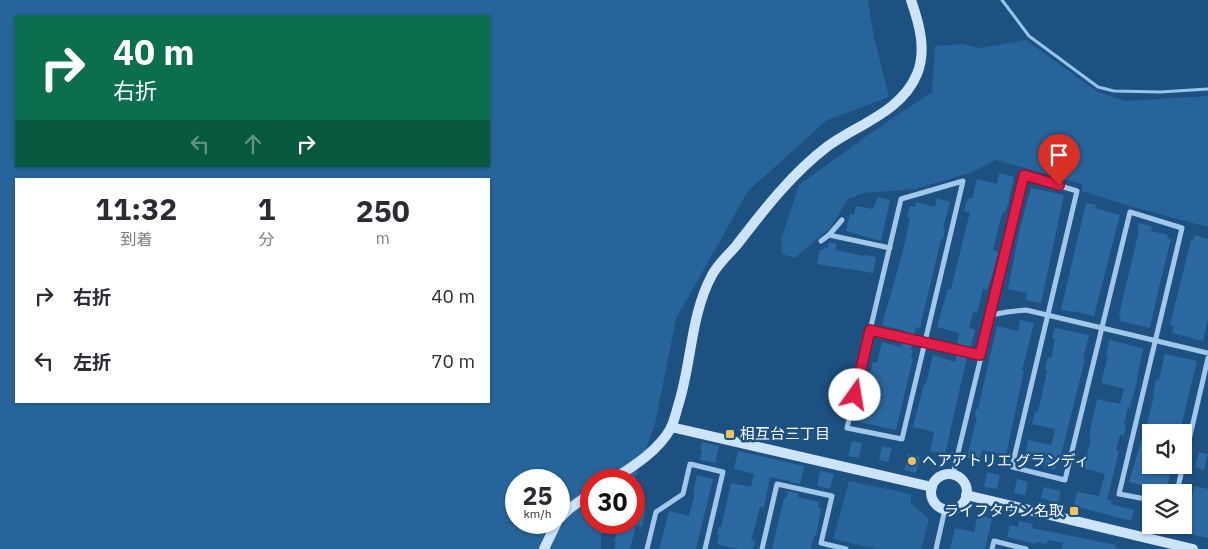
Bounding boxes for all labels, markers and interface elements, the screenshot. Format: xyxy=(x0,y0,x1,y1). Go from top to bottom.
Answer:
text: 40 m xyxy=(113,29,195,75)
icon: right xyxy=(30,35,95,100)
text: 右折 xyxy=(113,76,157,105)
icon: left xyxy=(186,130,214,158)
icon: ahead xyxy=(239,130,267,158)
icon: right xyxy=(292,130,320,158)
pin xyxy=(1038,134,1080,185)
icon: arrive xyxy=(1045,141,1073,169)
text: 11:32 xyxy=(95,189,177,228)
text: 1 xyxy=(257,189,275,228)
text: 250 xyxy=(356,191,410,230)
text: m xyxy=(376,228,390,248)
text: 到着 xyxy=(120,229,152,249)
text: 分 xyxy=(258,229,274,249)
icon: right xyxy=(30,282,58,310)
text: 40 m xyxy=(431,284,475,308)
text: 右折 xyxy=(73,285,111,309)
icon: left xyxy=(30,347,58,375)
text: 70 m xyxy=(431,349,475,373)
text: 左折 xyxy=(73,350,111,374)
position arrow xyxy=(828,368,880,420)
place label: 相互台三丁目 xyxy=(740,424,830,443)
map controls xyxy=(1142,424,1192,534)
button: sound xyxy=(1142,424,1192,474)
marker: 相互台三丁目 xyxy=(724,428,736,440)
place label: ヘアアトリエ グランディ xyxy=(922,451,1090,470)
marker: ヘアアトリエ グランディ xyxy=(906,455,918,467)
speed limit sign: 30 xyxy=(580,469,645,534)
text: 25 xyxy=(522,479,553,512)
button: layers xyxy=(1142,484,1192,534)
place label: ライフタウン名取 xyxy=(944,501,1064,520)
marker: ライフタウン名取 xyxy=(1068,505,1080,517)
text: km/h xyxy=(523,506,552,521)

